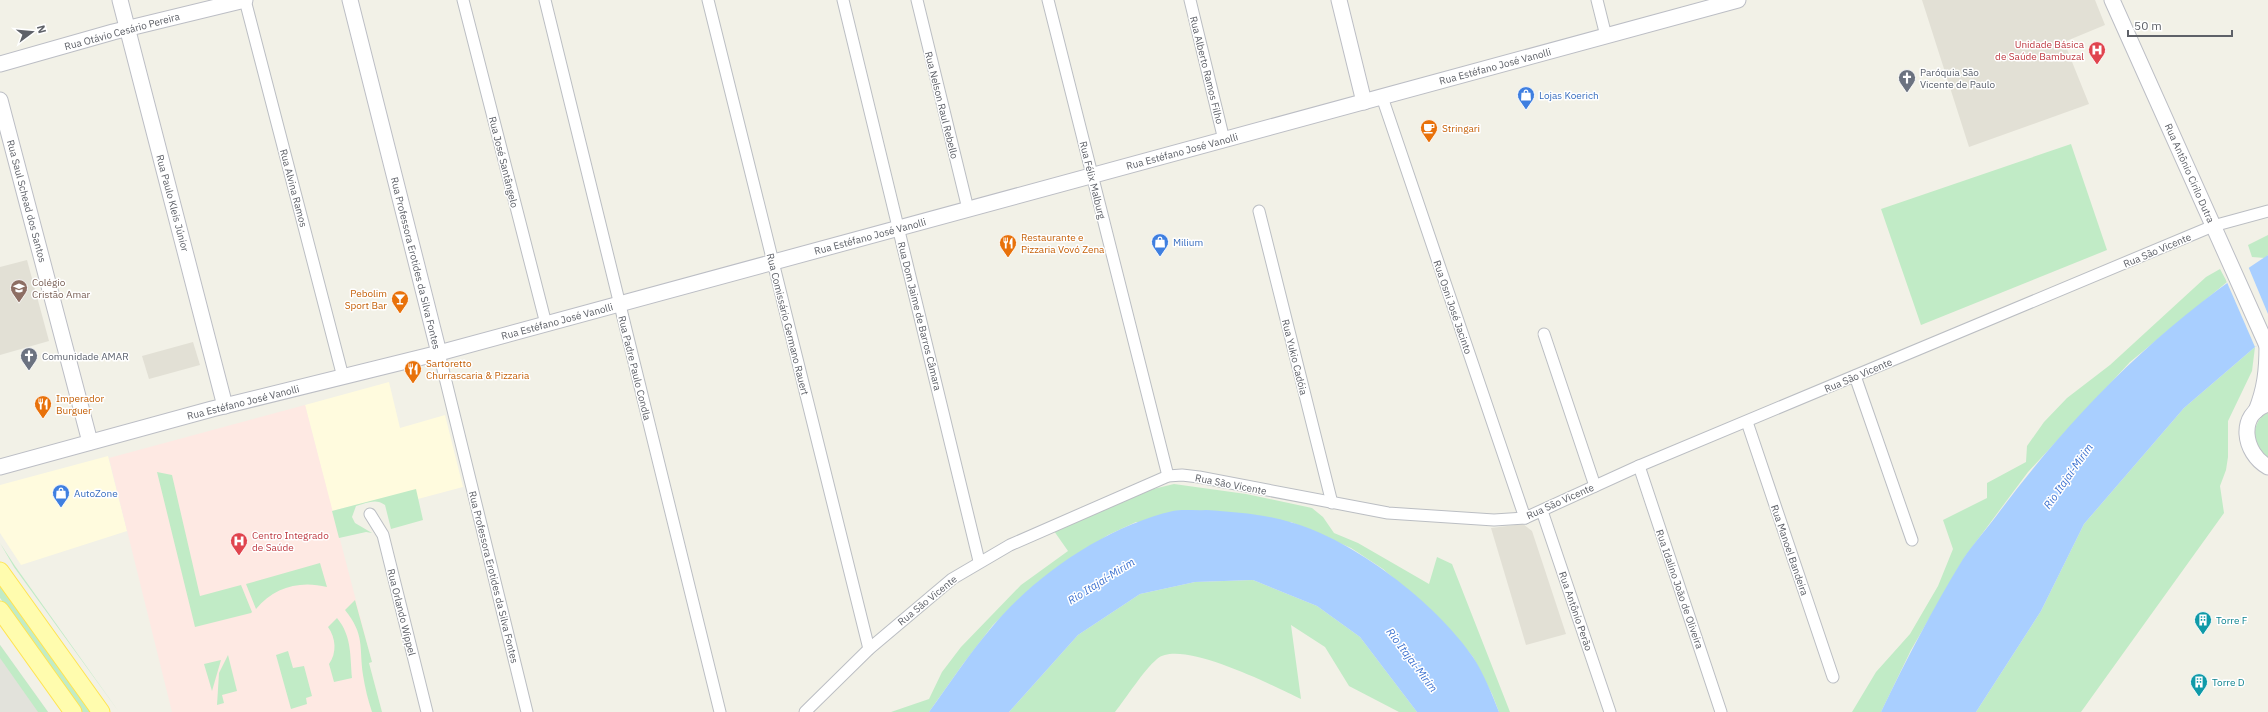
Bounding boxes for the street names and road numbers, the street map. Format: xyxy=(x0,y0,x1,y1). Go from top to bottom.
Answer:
street label: Rua Otávio Cesário Pereira xyxy=(63,10,182,53)
street label: Rua Alberto Ramos Filho xyxy=(1187,15,1226,126)
street label: Rua Estéfano José Vanolli xyxy=(1438,45,1553,88)
street label: Rua Nelson Raul Rebello xyxy=(922,50,961,160)
street label: Rua José Santângelo xyxy=(486,115,521,209)
street label: Rua Antônio Cirilo Dutra xyxy=(2162,121,2218,226)
street label: Rua Estéfano José Vanolli xyxy=(1125,130,1240,173)
street label: Rua Saul Schead dos Santos xyxy=(4,138,49,264)
street label: Rua Félix Malburg xyxy=(1077,140,1109,221)
street label: Rua Alvina Ramos xyxy=(277,148,310,229)
street label: Rua Paulo Kleis Júnior xyxy=(153,153,192,253)
street label: Rua Professora Erotides da Silva Fontes xyxy=(388,176,443,351)
street label: Rua Estéfano José Vanolli xyxy=(813,215,928,258)
street label: Rua São Vicente xyxy=(2121,230,2194,271)
street label: Rua Dom Jaime de Barros Câmara xyxy=(895,240,944,393)
street label: Rua Comissário Germano Rauert xyxy=(764,252,812,397)
street label: Rua Osni José Jacinto xyxy=(1430,259,1475,356)
street label: Rua Estéfano José Vanolli xyxy=(500,300,615,343)
street label: Rua Padre Paulo Condla xyxy=(615,314,654,422)
street label: Rua Yukio Cadóia xyxy=(1279,318,1310,397)
street label: Rua São Vicente xyxy=(1822,355,1895,396)
street label: Rua Estéfano José Vanolli xyxy=(186,382,301,423)
street label: Rua São Vicente xyxy=(1194,471,1268,498)
street label: Rua São Vicente xyxy=(1524,481,1596,522)
street label: Rua Professora Erotides da Silva Fontes xyxy=(466,490,521,665)
street label: Rua Manoel Bandeira xyxy=(1768,503,1811,598)
street label: Rua Idalino João de Oliveira xyxy=(1653,528,1706,651)
street label: Rua Orlando Wippel xyxy=(384,567,419,657)
street label: Rua Antônio Perão xyxy=(1556,570,1595,653)
street label: Rua São Vicente xyxy=(895,572,960,628)

